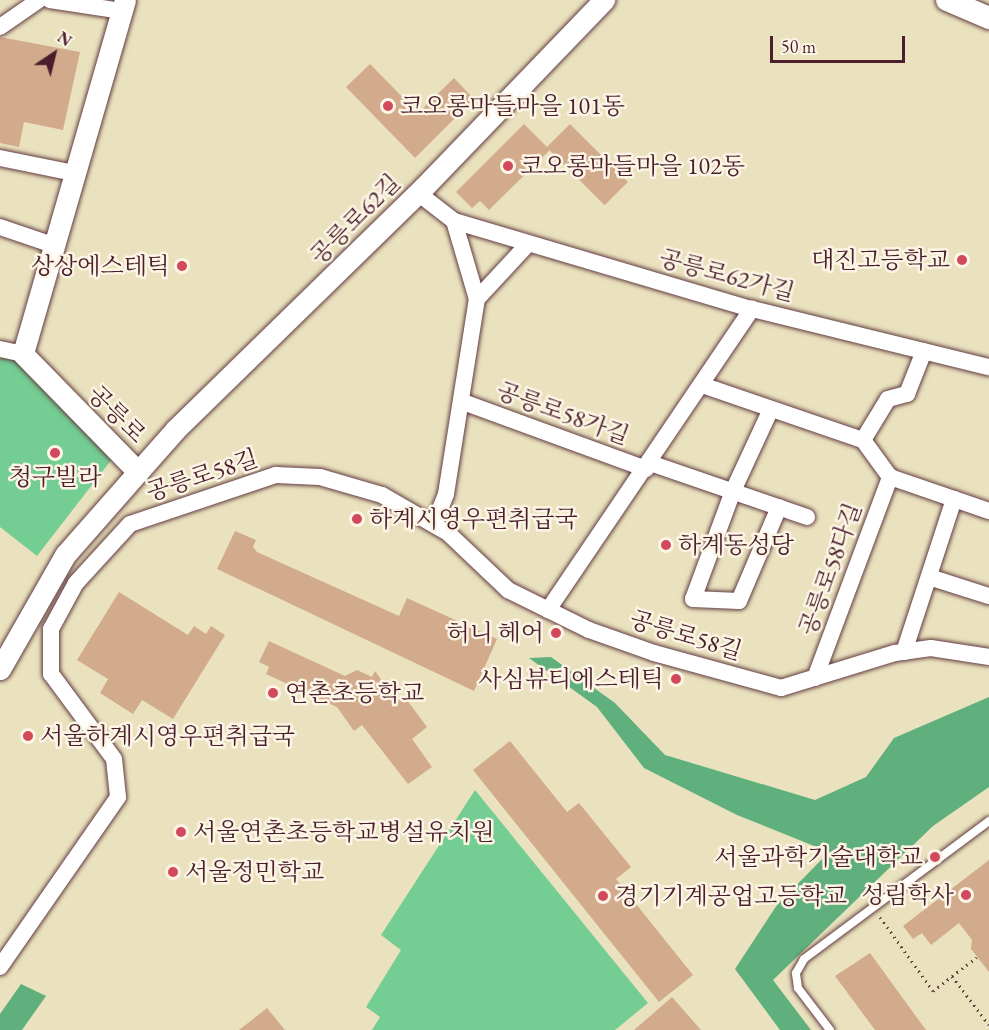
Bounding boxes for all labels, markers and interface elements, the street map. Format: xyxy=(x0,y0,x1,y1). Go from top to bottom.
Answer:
north arrow xyxy=(24,24,84,84)
scale bar xyxy=(773,24,908,62)
text: N xyxy=(53,27,76,51)
text: 50 m xyxy=(781,35,816,58)
place label: 코오롱마들마을 101동 xyxy=(400,92,625,120)
marker: 코오롱마들마을 101동 xyxy=(381,99,395,113)
place label: 코오롱마들마을 102동 xyxy=(520,152,745,180)
marker: 코오롱마들마을 102동 xyxy=(501,159,515,173)
street label: 공릉로62길 xyxy=(304,168,406,270)
street label: 공릉로62가길 xyxy=(656,243,798,307)
place label: 대진고등학교 xyxy=(811,246,950,274)
place label: 상상에스테틱 xyxy=(31,252,170,280)
marker: 대진고등학교 xyxy=(955,253,969,267)
marker: 상상에스테틱 xyxy=(175,259,189,273)
street label: 공릉로58가길 xyxy=(493,376,633,450)
street label: 공릉로 xyxy=(82,379,152,449)
street label: 공릉로58길 xyxy=(142,443,262,507)
marker: 청구빌라 xyxy=(48,446,62,460)
place label: 청구빌라 xyxy=(9,463,101,491)
street label: 공릉로58다길 xyxy=(793,499,867,639)
place label: 하계시영우편취급국 xyxy=(369,505,578,533)
marker: 하계시영우편취급국 xyxy=(350,512,364,526)
place label: 하계동성당 xyxy=(678,531,794,559)
marker: 하계동성당 xyxy=(659,538,673,552)
street label: 공릉로58길 xyxy=(626,604,746,666)
place label: 허니 헤어 xyxy=(446,619,544,647)
marker: 허니 헤어 xyxy=(549,626,563,640)
place label: 사심뷰티에스테틱 xyxy=(479,665,664,693)
marker: 사심뷰티에스테틱 xyxy=(669,672,683,686)
place label: 연촌초등학교 xyxy=(285,679,424,707)
marker: 연촌초등학교 xyxy=(266,686,280,700)
place label: 서울하계시영우편취급국 xyxy=(40,722,295,750)
marker: 서울하계시영우편취급국 xyxy=(21,729,35,743)
place label: 서울연촌초등학교병설유치원 xyxy=(193,818,494,846)
marker: 서울연촌초등학교병설유치원 xyxy=(174,825,188,839)
place label: 서울과학기술대학교 xyxy=(714,843,923,871)
marker: 서울과학기술대학교 xyxy=(928,850,942,864)
place label: 서울정민학교 xyxy=(185,858,324,886)
marker: 서울정민학교 xyxy=(166,865,180,879)
place label: 성림학사 xyxy=(861,881,954,909)
place label: 경기기계공업고등학교 xyxy=(615,882,847,910)
marker: 성림학사 xyxy=(959,888,973,902)
marker: 경기기계공업고등학교 xyxy=(596,889,610,903)

